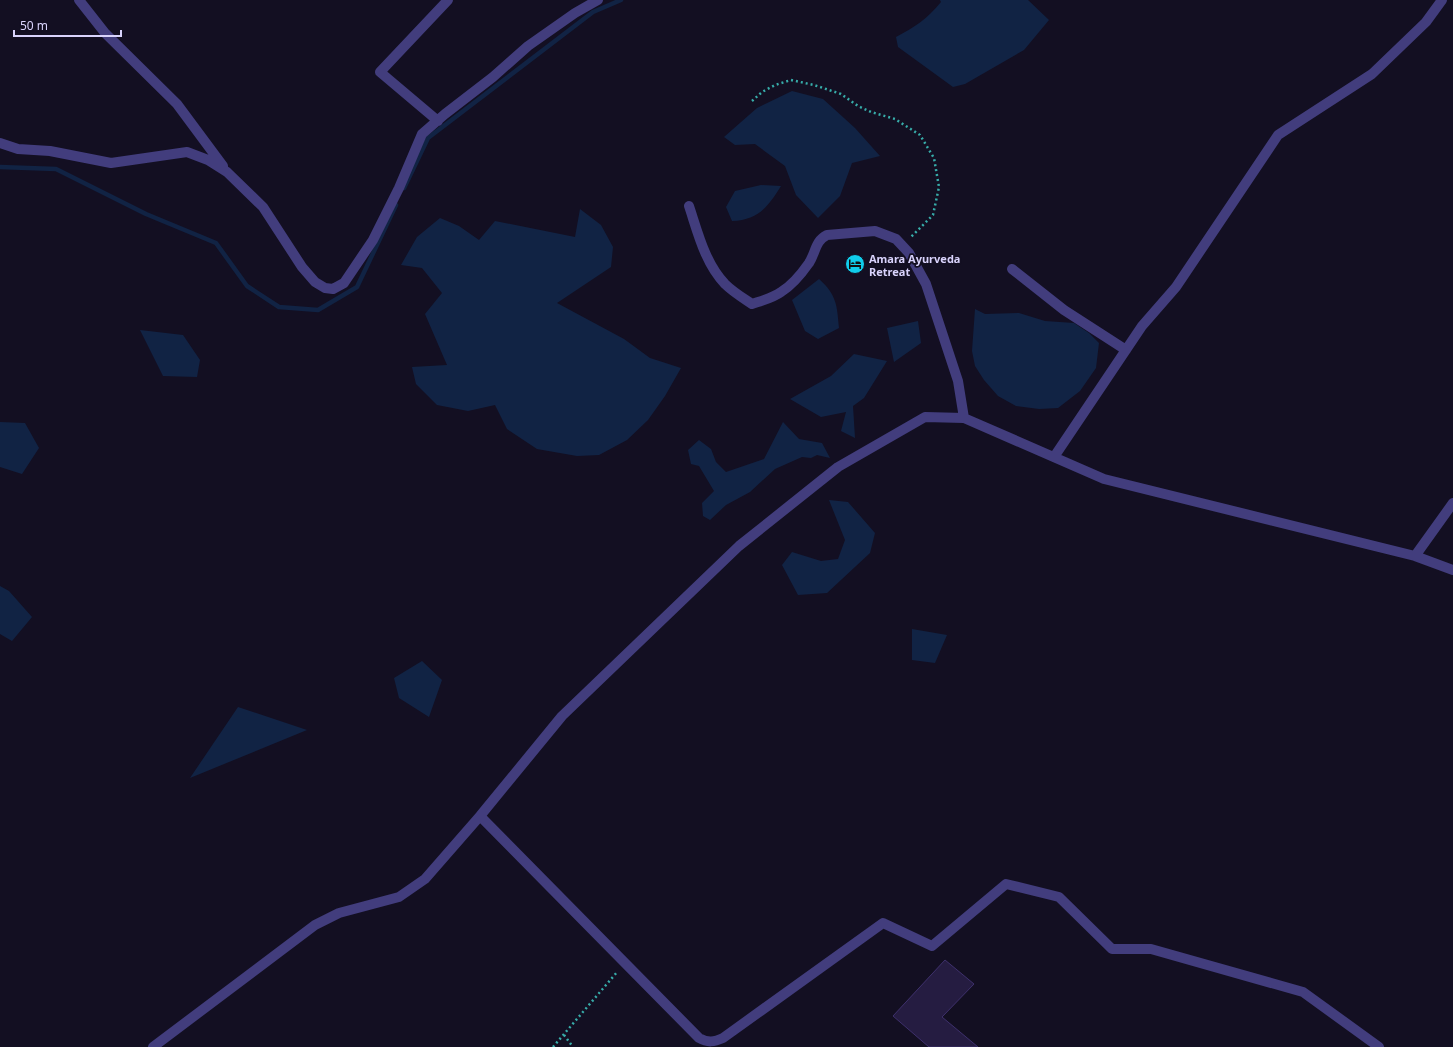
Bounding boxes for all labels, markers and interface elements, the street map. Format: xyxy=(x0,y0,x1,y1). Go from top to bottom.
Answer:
scale bar xyxy=(14,12,121,38)
text: 50 m xyxy=(20,17,48,34)
place label: Amara Ayurveda Retreat xyxy=(869,251,960,279)
hotel icon: Amara Ayurveda Retreat xyxy=(844,253,866,275)

